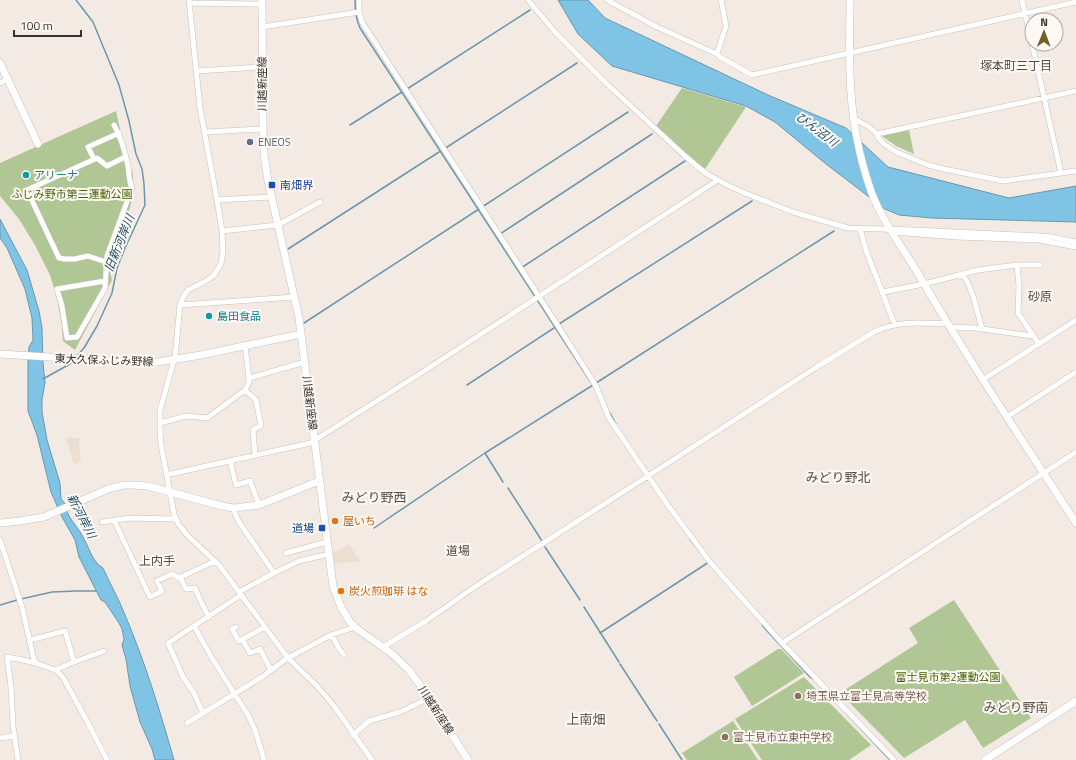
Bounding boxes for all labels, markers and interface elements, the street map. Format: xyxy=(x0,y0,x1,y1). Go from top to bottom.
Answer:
scale bar xyxy=(14,12,81,38)
north arrow xyxy=(1024,12,1064,52)
text: N xyxy=(1040,14,1048,30)
text: 100 m xyxy=(20,16,53,35)
district label: 塚本町三丁目 xyxy=(980,56,1052,75)
street label: 川越新座線 xyxy=(254,57,270,112)
water label: びん沼川 xyxy=(792,107,843,152)
place label: ENEOS xyxy=(258,134,291,150)
marker: ENEOS xyxy=(245,137,255,147)
place label: アリーナ xyxy=(34,167,78,183)
marker: アリーナ xyxy=(21,170,31,180)
place label: 南畑界 xyxy=(280,177,314,193)
marker: 南畑界 xyxy=(267,180,277,190)
park label: ふじみ野市第二運動公園 xyxy=(12,186,133,202)
water label: 旧新河岸川 xyxy=(99,210,140,274)
district label: 砂原 xyxy=(1028,287,1052,306)
place label: 島田食品 xyxy=(217,308,261,324)
marker: 島田食品 xyxy=(204,311,214,321)
street label: 東大久保ふじみ野線 xyxy=(54,350,154,370)
street label: 川越新座線 xyxy=(299,375,321,431)
district label: みどり野北 xyxy=(805,467,871,487)
district label: みどり野西 xyxy=(341,487,407,507)
water label: 新河岸川 xyxy=(63,490,102,543)
place label: 屋いち xyxy=(343,513,376,529)
marker: 屋いち xyxy=(330,516,340,526)
place label: 道場 xyxy=(292,520,314,536)
marker: 道場 xyxy=(317,523,327,533)
district label: 道場 xyxy=(446,541,470,560)
district label: 上内手 xyxy=(139,551,175,570)
place label: 炭火煎珈琲 はな xyxy=(349,583,428,599)
marker: 炭火煎珈琲 はな xyxy=(336,586,346,596)
park label: 富士見市第2運動公園 xyxy=(895,669,1001,685)
street label: 川越新座線 xyxy=(414,683,458,737)
place label: 埼玉県立富士見高等学校 xyxy=(806,688,927,704)
marker: 埼玉県立富士見高等学校 xyxy=(793,691,803,701)
district label: みどり野南 xyxy=(983,697,1049,717)
district label: 上南畑 xyxy=(566,709,606,729)
place label: 富士見市立東中学校 xyxy=(733,729,832,745)
marker: 富士見市立東中学校 xyxy=(720,732,730,742)

